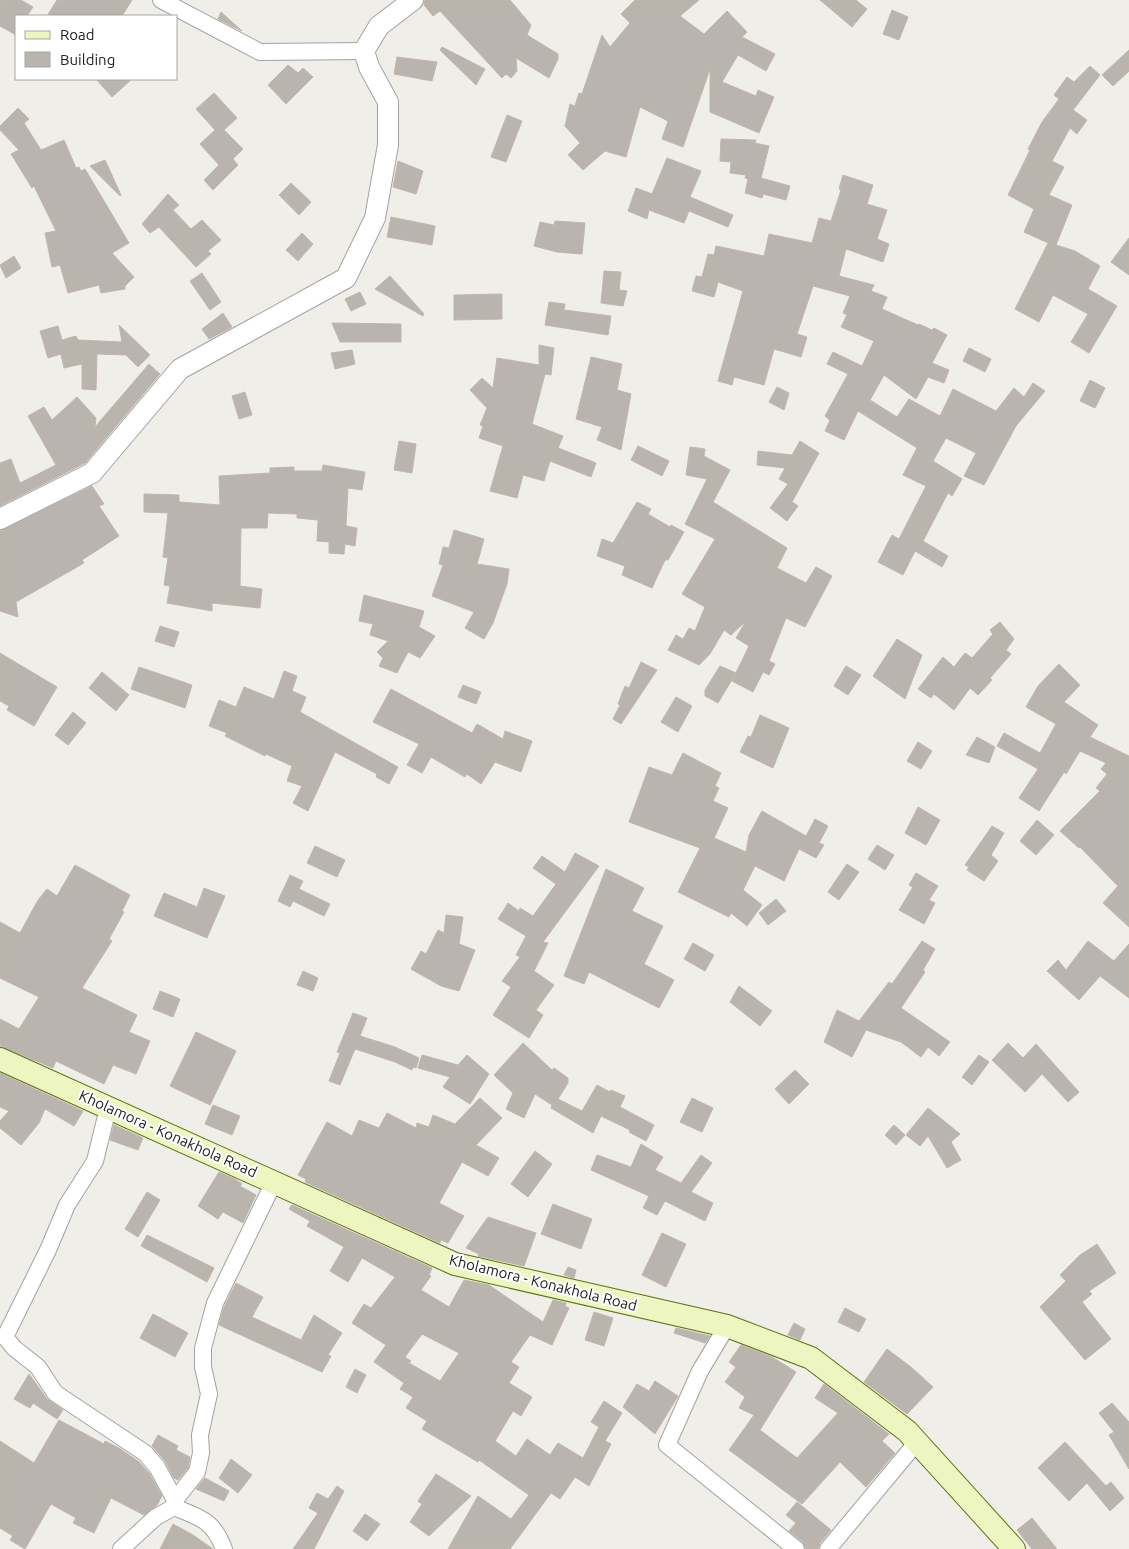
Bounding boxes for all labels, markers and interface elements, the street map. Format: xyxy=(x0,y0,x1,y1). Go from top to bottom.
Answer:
legend xyxy=(15,15,178,80)
text: Road xyxy=(60,26,95,43)
text: Building xyxy=(60,51,115,68)
street label: Kholamora - Konakhola Road xyxy=(77,1087,260,1181)
street label: Kholamora - Konakhola Road xyxy=(447,1251,639,1314)

